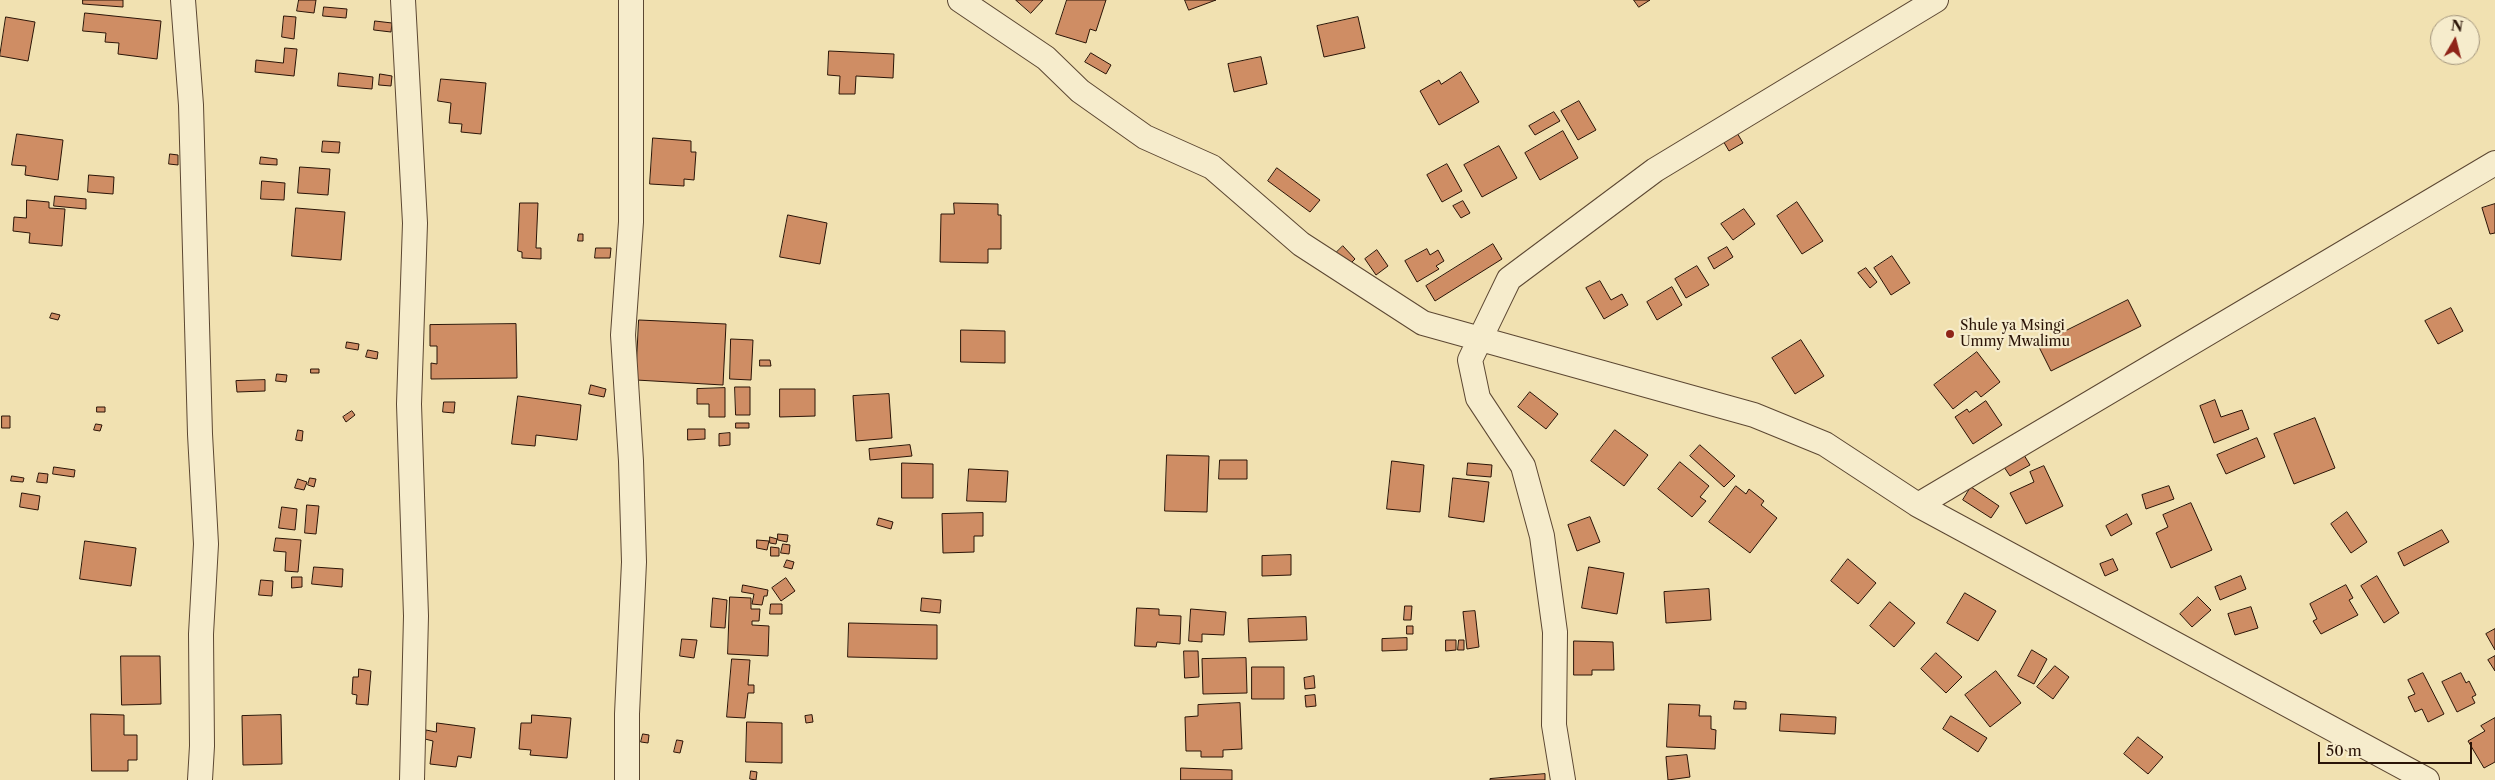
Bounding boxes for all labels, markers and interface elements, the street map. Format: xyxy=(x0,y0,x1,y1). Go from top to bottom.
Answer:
north arrow xyxy=(2430,15,2480,65)
text: N xyxy=(2450,16,2464,36)
place label: Shule ya Msingi Ummy Mwalimu xyxy=(1960,318,2070,351)
marker: Shule ya Msingi Ummy Mwalimu xyxy=(1944,328,1956,340)
scale bar xyxy=(2320,732,2474,764)
text: 50 m xyxy=(2326,741,2362,760)

